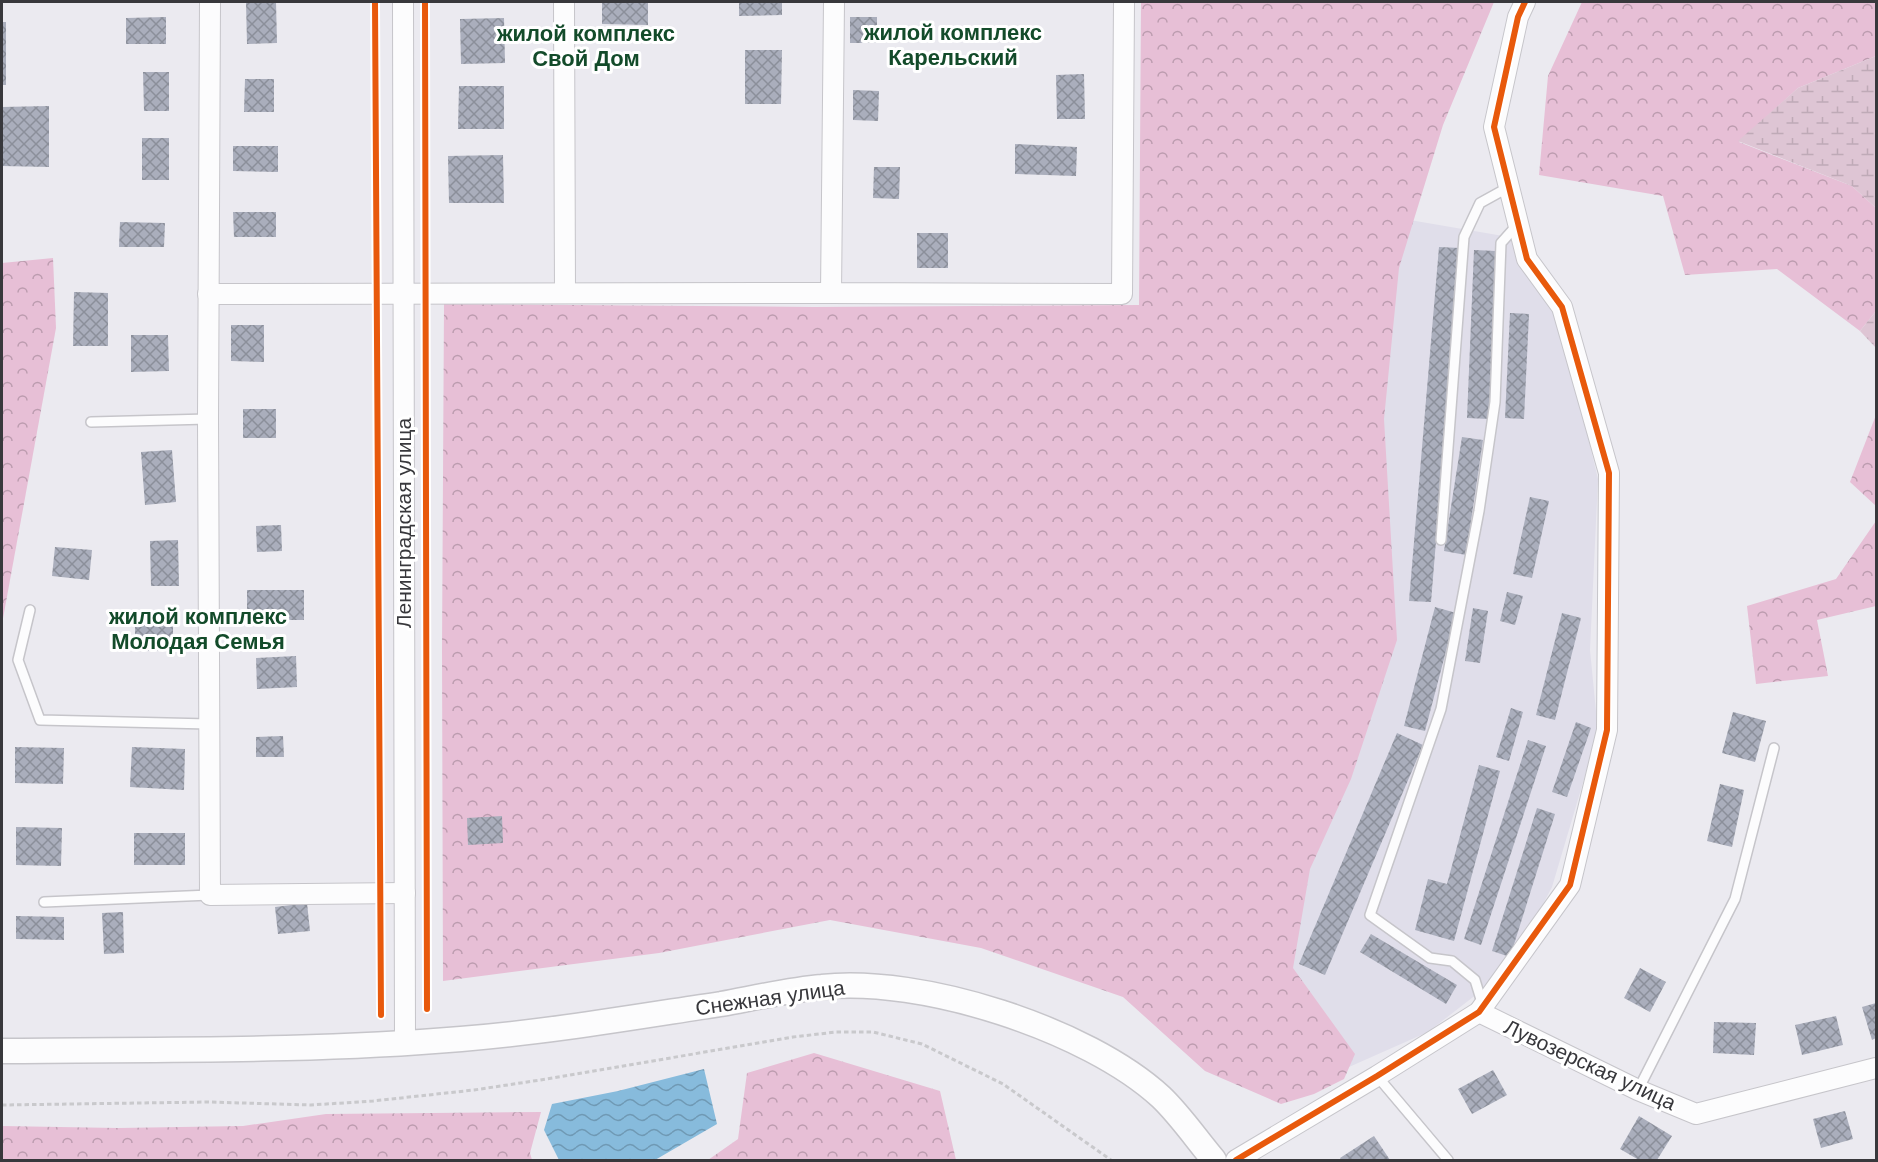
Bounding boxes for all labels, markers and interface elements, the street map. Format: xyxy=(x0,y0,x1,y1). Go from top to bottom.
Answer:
district label: жилой комплекс Карельский xyxy=(863,20,1042,70)
district label: жилой комплекс Свой Дом xyxy=(496,21,675,71)
street label: Ленинградская улица xyxy=(392,417,415,628)
district label: жилой комплекс Молодая Семья xyxy=(108,604,287,654)
street label: Снежная улица xyxy=(694,976,846,1019)
street label: Лувозерская улица xyxy=(1501,1015,1680,1114)

